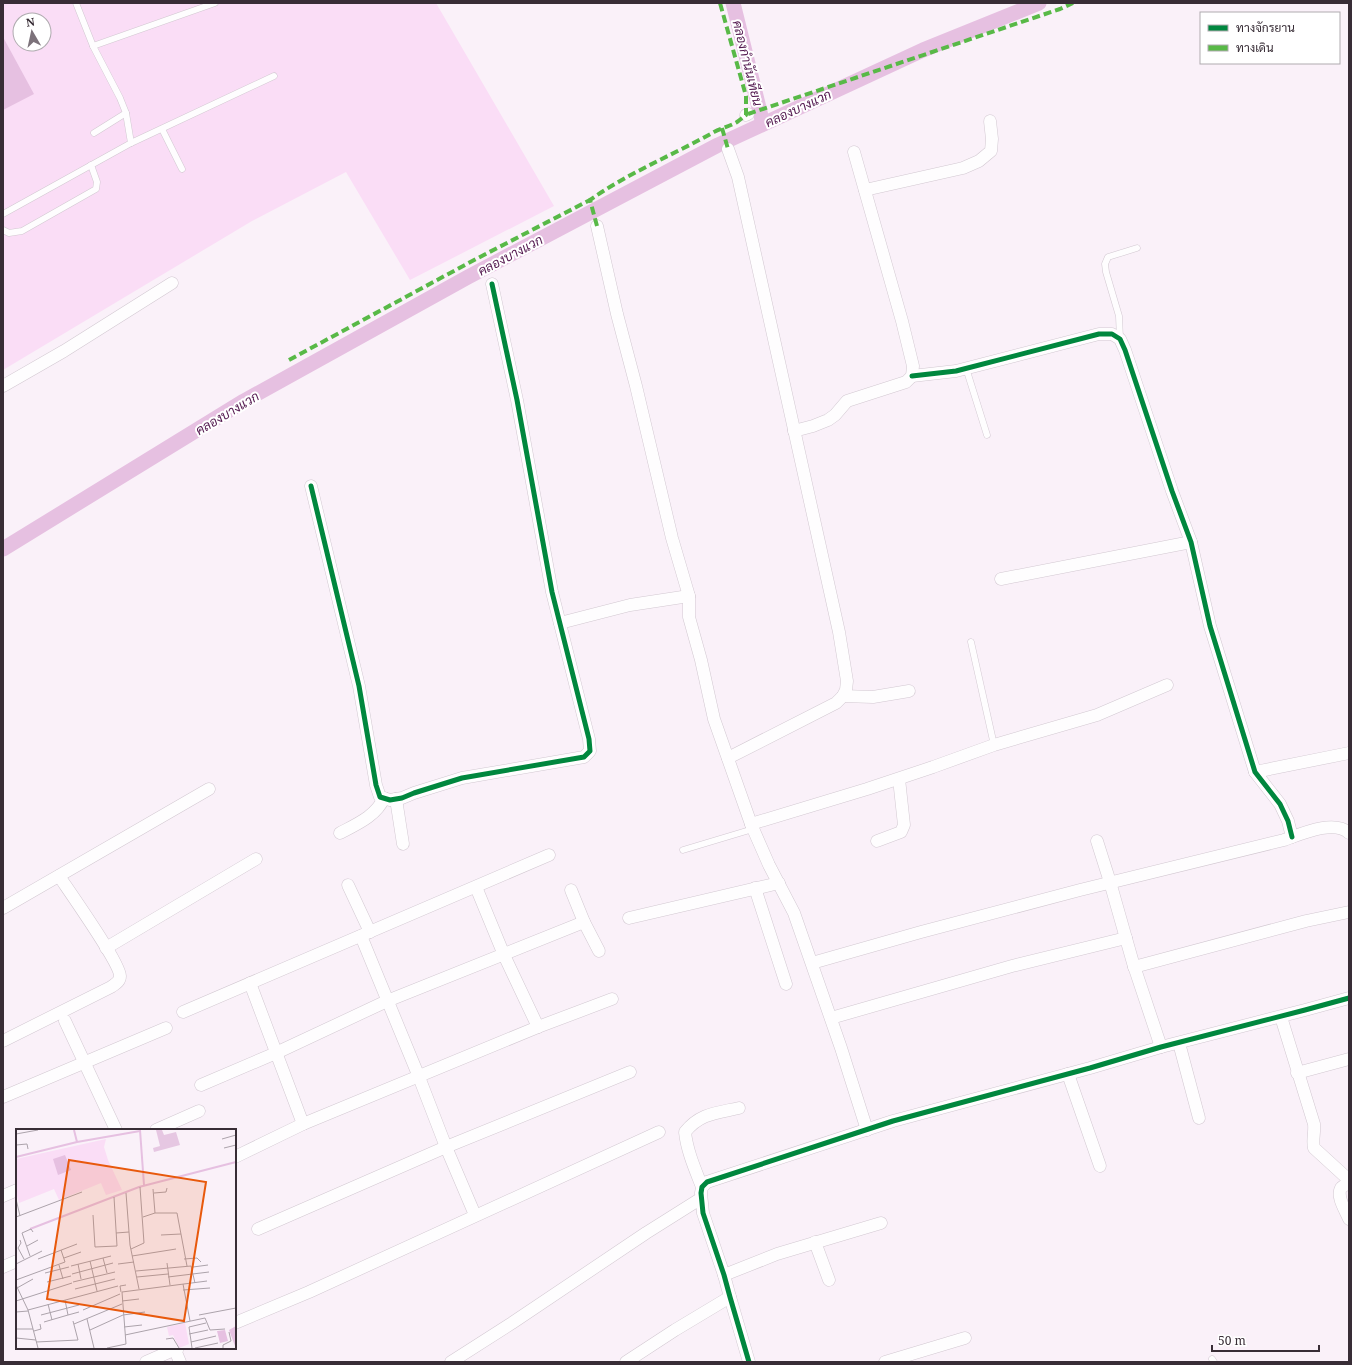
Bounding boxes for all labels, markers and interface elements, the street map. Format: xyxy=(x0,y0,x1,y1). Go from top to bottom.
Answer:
north arrow xyxy=(12,12,52,52)
legend xyxy=(1200,12,1340,64)
text: N xyxy=(25,13,36,30)
water label: คลองกำนันเทียน xyxy=(729,18,767,108)
text: ทางจักรยาน xyxy=(1236,19,1295,36)
text: ทางเดิน xyxy=(1236,39,1274,56)
water label: คลองบางแวก xyxy=(762,85,834,131)
water label: คลองบางแวก xyxy=(474,230,546,280)
water label: คลองบางแวก xyxy=(192,387,262,439)
inset map xyxy=(16,1129,236,1349)
scale bar xyxy=(1212,1327,1319,1353)
text: 50 m xyxy=(1218,1332,1246,1349)

